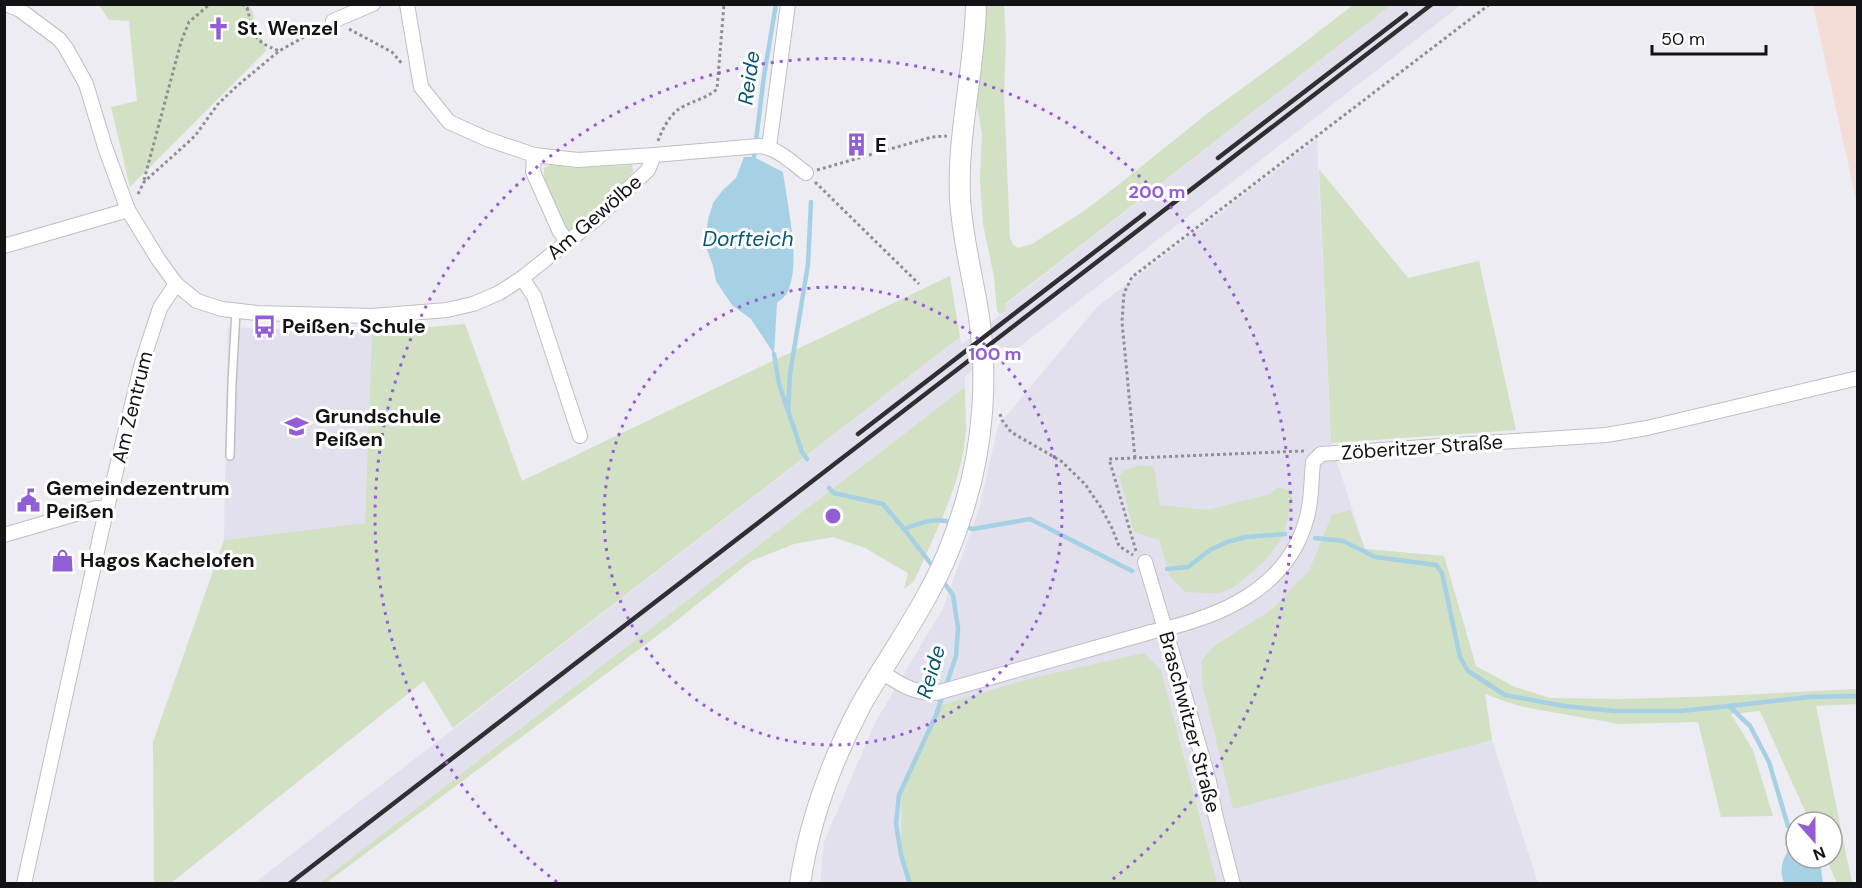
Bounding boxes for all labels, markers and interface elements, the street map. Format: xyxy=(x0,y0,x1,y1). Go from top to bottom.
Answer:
church icon: St. Wenzel xyxy=(206,15,232,41)
place label: St. Wenzel xyxy=(237,15,338,41)
scale bar xyxy=(1652,18,1766,56)
text: 50 m xyxy=(1661,27,1705,51)
water label: Reide xyxy=(731,49,767,107)
building icon: E xyxy=(844,132,870,158)
place label: E xyxy=(875,132,887,158)
street label: Am Gewölbe xyxy=(541,169,647,265)
text: 200 m xyxy=(1129,180,1185,204)
water label: Dorfteich xyxy=(703,225,793,253)
bus stop icon: Peißen, Schule xyxy=(251,313,277,339)
place label: Peißen, Schule xyxy=(282,313,426,339)
text: 100 m xyxy=(968,342,1022,366)
street label: Am Zentrum xyxy=(106,348,158,466)
place label: Grundschule Peißen xyxy=(315,403,441,452)
school or university icon: Grundschule Peißen xyxy=(284,414,310,440)
street label: Zöberitzer Straße xyxy=(1340,428,1504,466)
place label: Gemeindezentrum Peißen xyxy=(46,475,230,524)
public building icon: Gemeindezentrum Peißen xyxy=(15,487,41,513)
centre of rings xyxy=(823,506,843,526)
shop icon: Hagos Kachelofen xyxy=(49,547,75,573)
place label: Hagos Kachelofen xyxy=(80,547,255,573)
street label: Braschwitzer Straße xyxy=(1153,629,1227,815)
water label: Reide xyxy=(910,642,952,702)
north arrow xyxy=(1784,810,1844,870)
text: N xyxy=(1810,842,1828,865)

